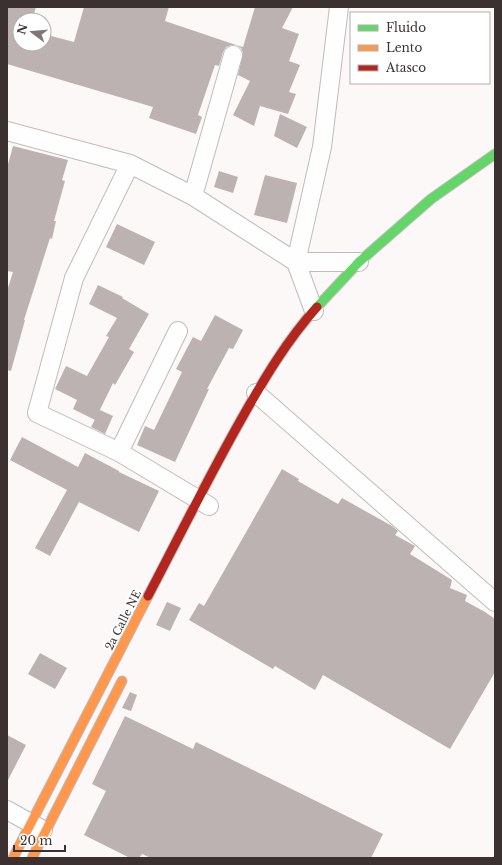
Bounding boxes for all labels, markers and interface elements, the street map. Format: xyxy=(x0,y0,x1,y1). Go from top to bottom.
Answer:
north arrow xyxy=(12,12,52,52)
legend xyxy=(350,12,490,84)
text: Fluido xyxy=(386,20,426,35)
text: N xyxy=(14,22,31,36)
text: Lento xyxy=(386,40,422,55)
text: Atasco xyxy=(385,60,426,75)
street label: 2a Calle NE xyxy=(102,588,144,652)
scale bar xyxy=(14,827,65,853)
text: 20 m xyxy=(20,833,52,848)

